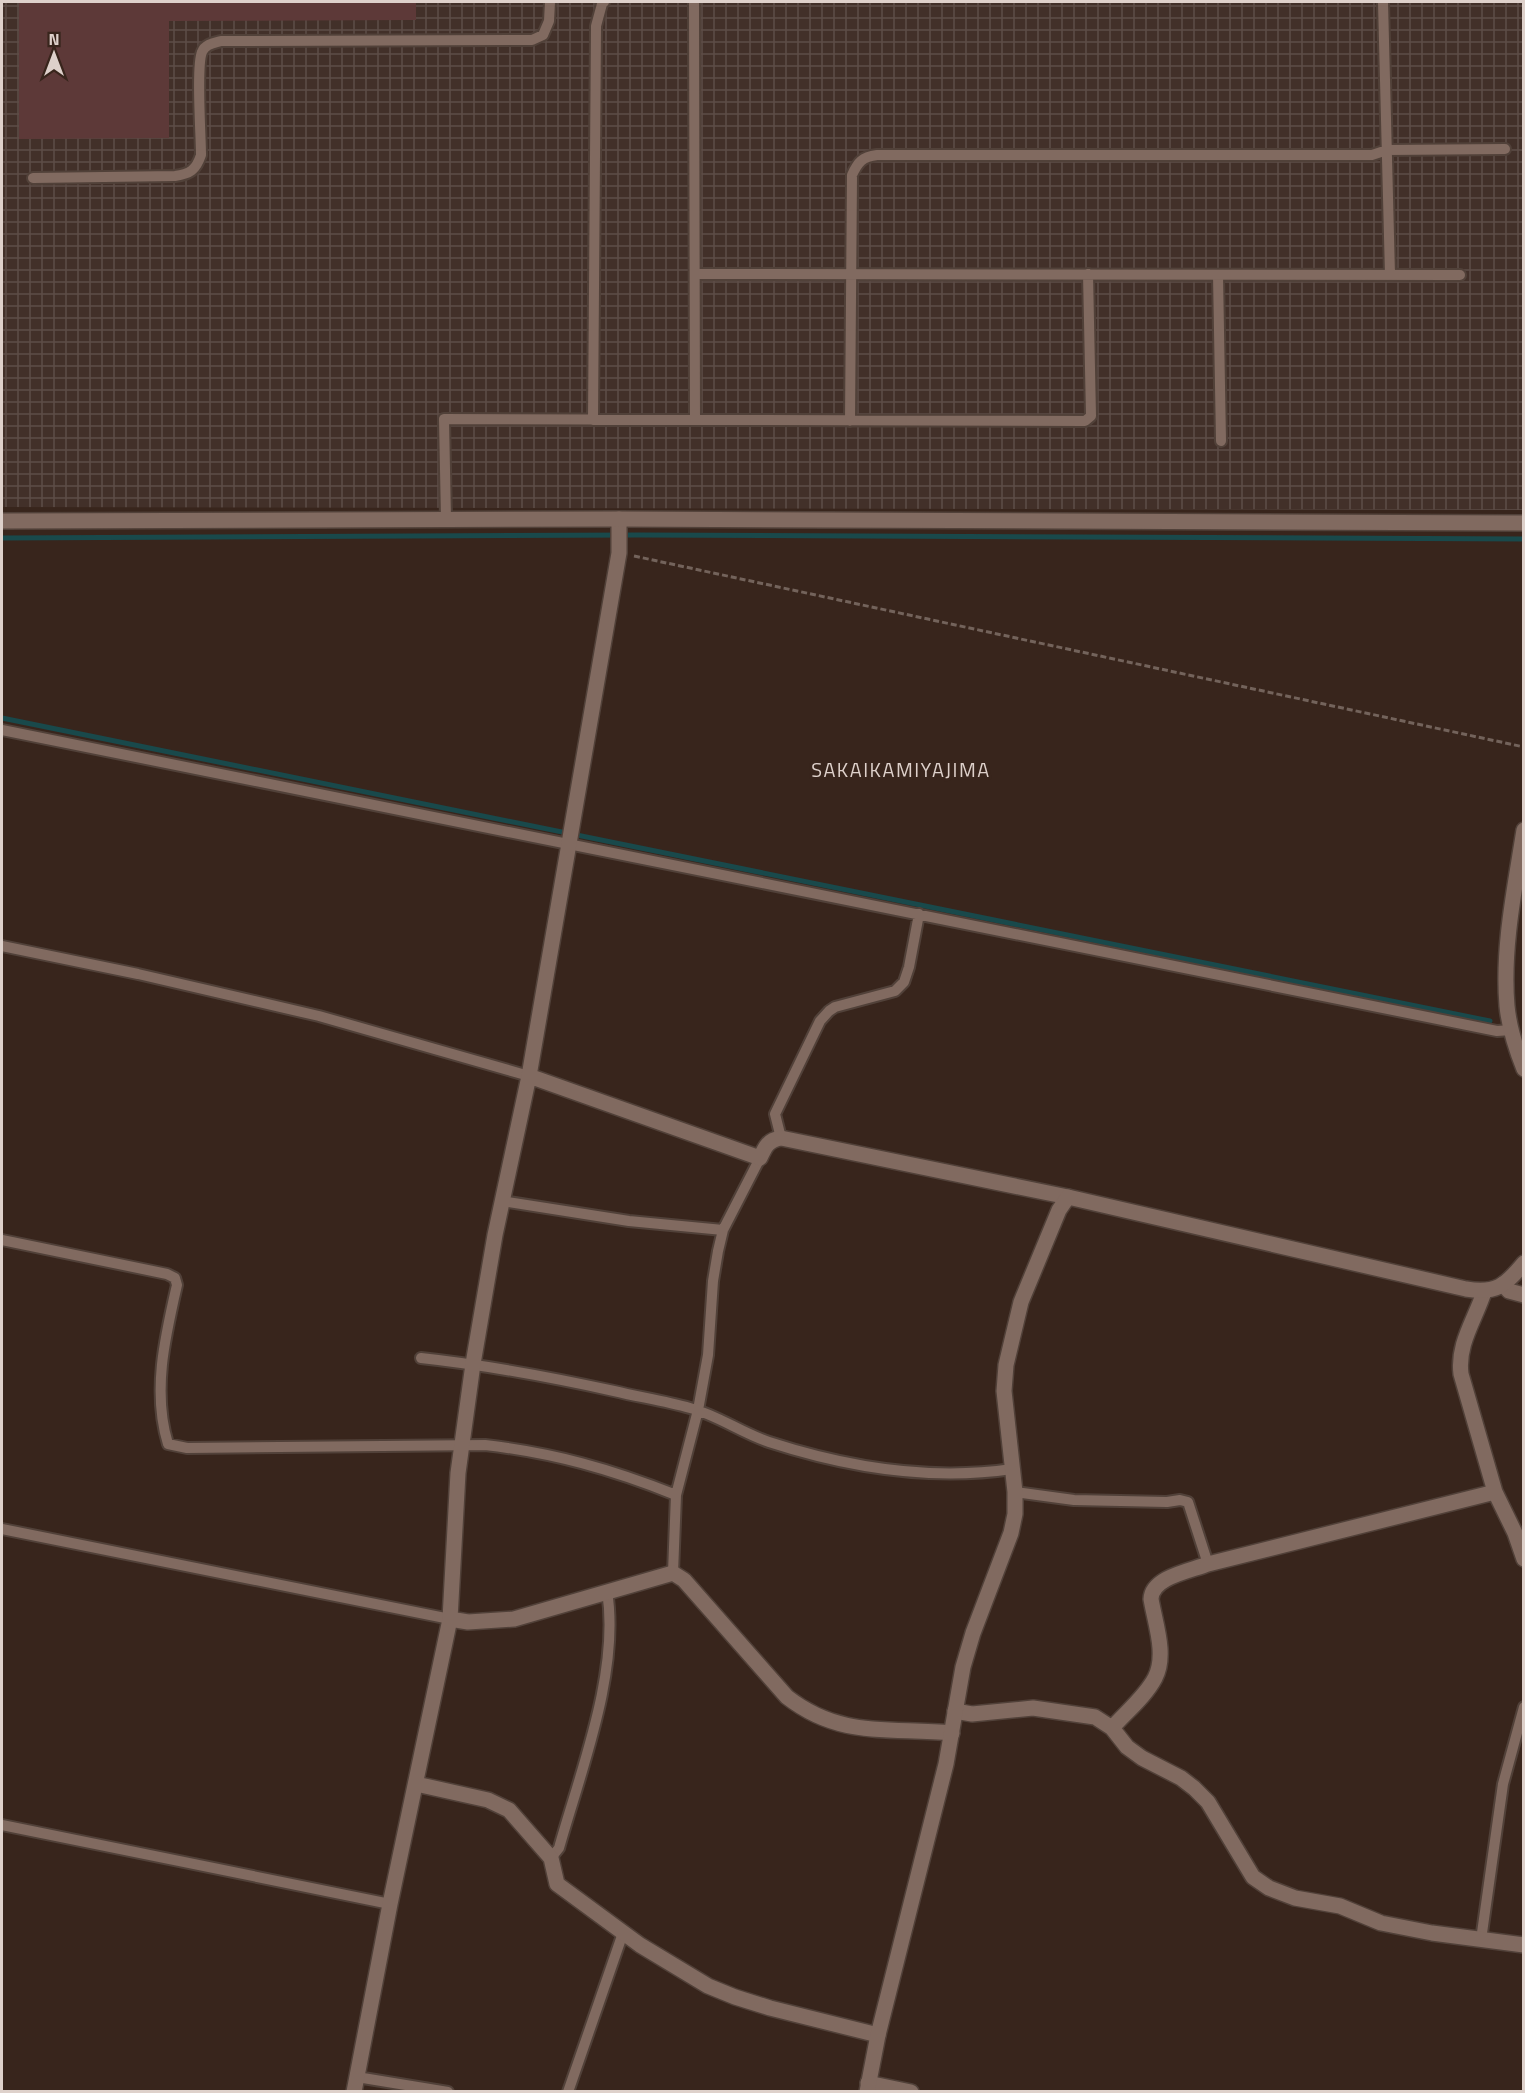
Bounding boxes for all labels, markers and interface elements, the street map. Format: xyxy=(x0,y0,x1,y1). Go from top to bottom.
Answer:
north arrow xyxy=(24,24,84,84)
text: N xyxy=(48,27,60,51)
district label: SAKAIKAMIYAJIMA xyxy=(811,754,991,785)

